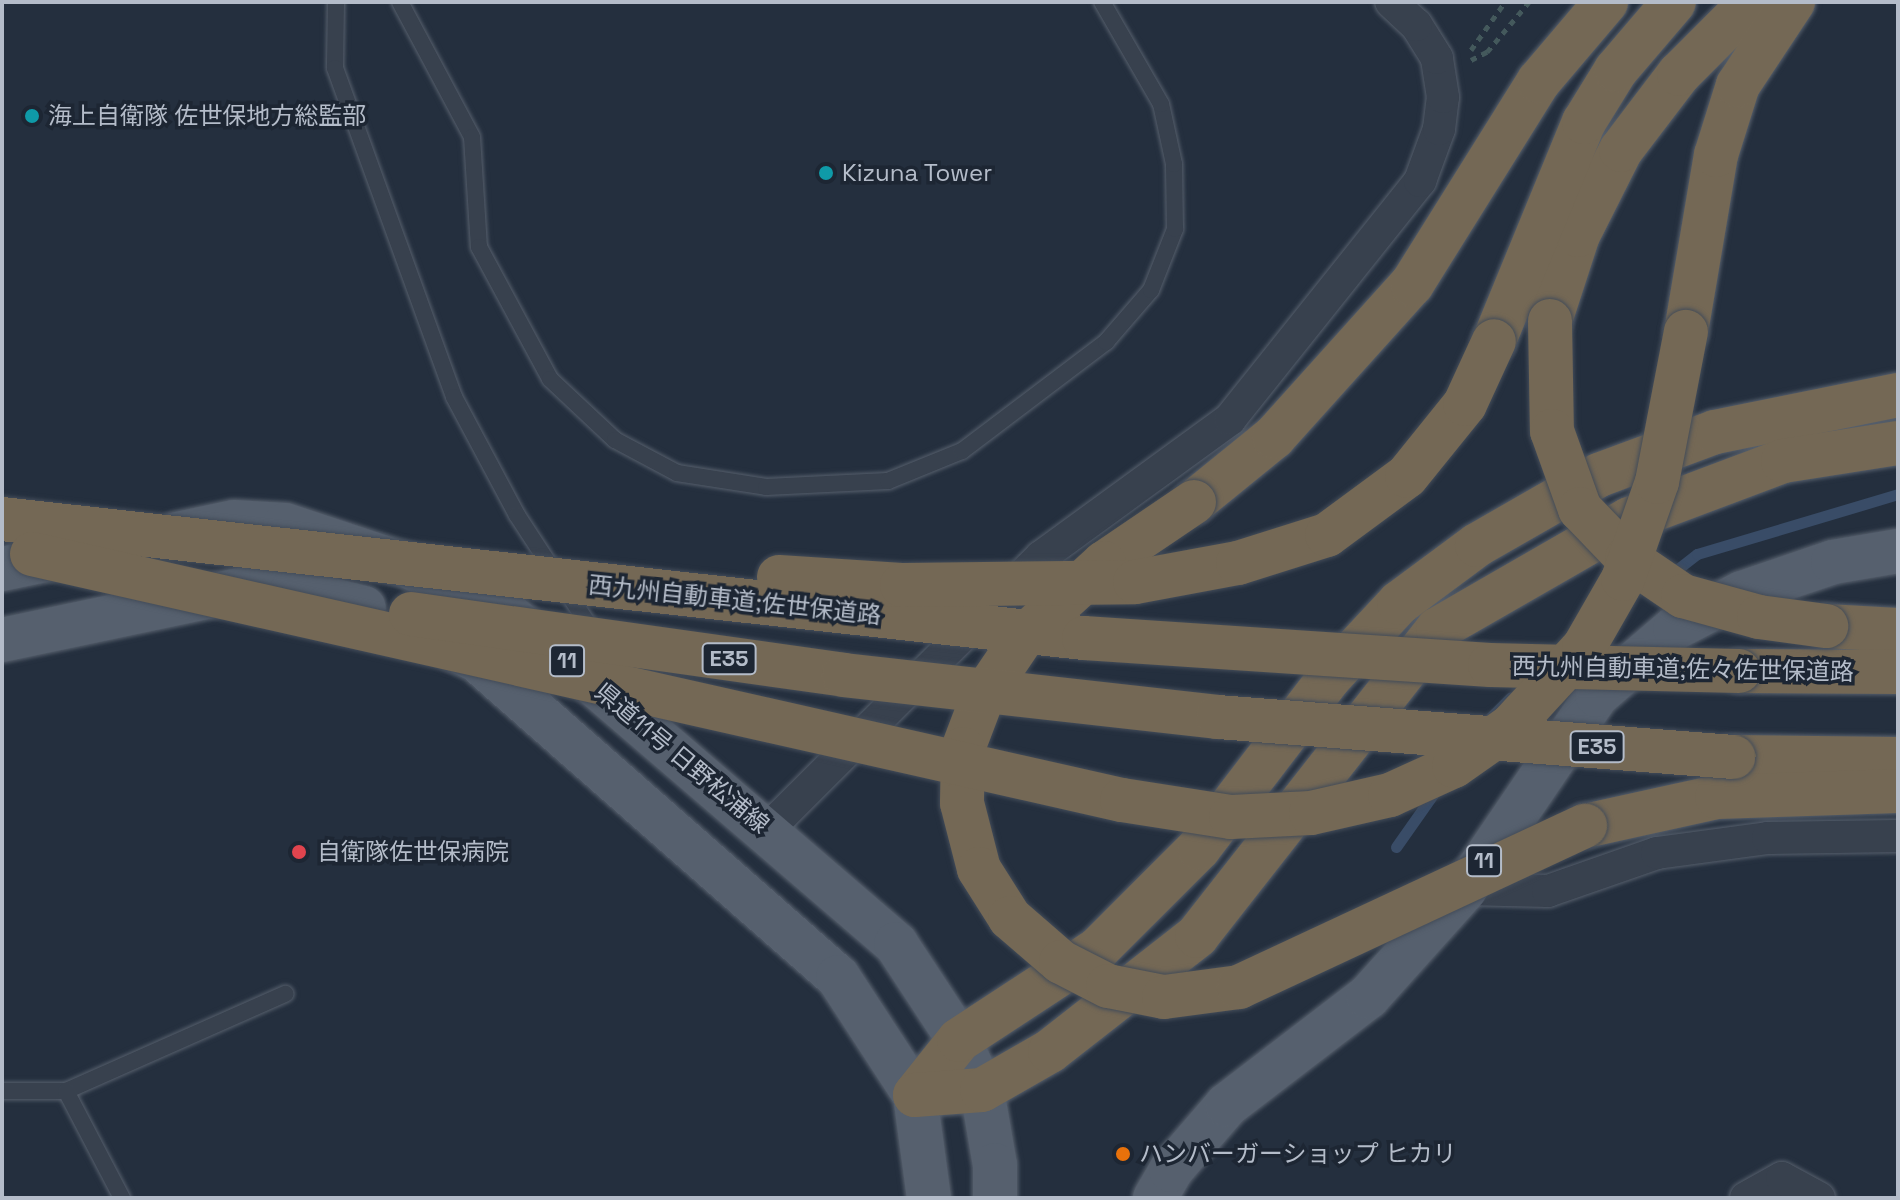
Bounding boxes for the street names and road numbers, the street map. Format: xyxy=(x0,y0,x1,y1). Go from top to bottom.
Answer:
street label: 西九州自動車道;佐世保道路 xyxy=(587,570,883,630)
road number: E35 xyxy=(701,641,757,677)
road number: 11 xyxy=(549,643,585,679)
street label: 西九州自動車道;佐々佐世保道路 xyxy=(1512,652,1854,686)
street label: 県道11号 日野松浦線 xyxy=(589,677,775,839)
road number: E35 xyxy=(1569,729,1625,765)
road number: 11 xyxy=(1466,843,1502,879)

